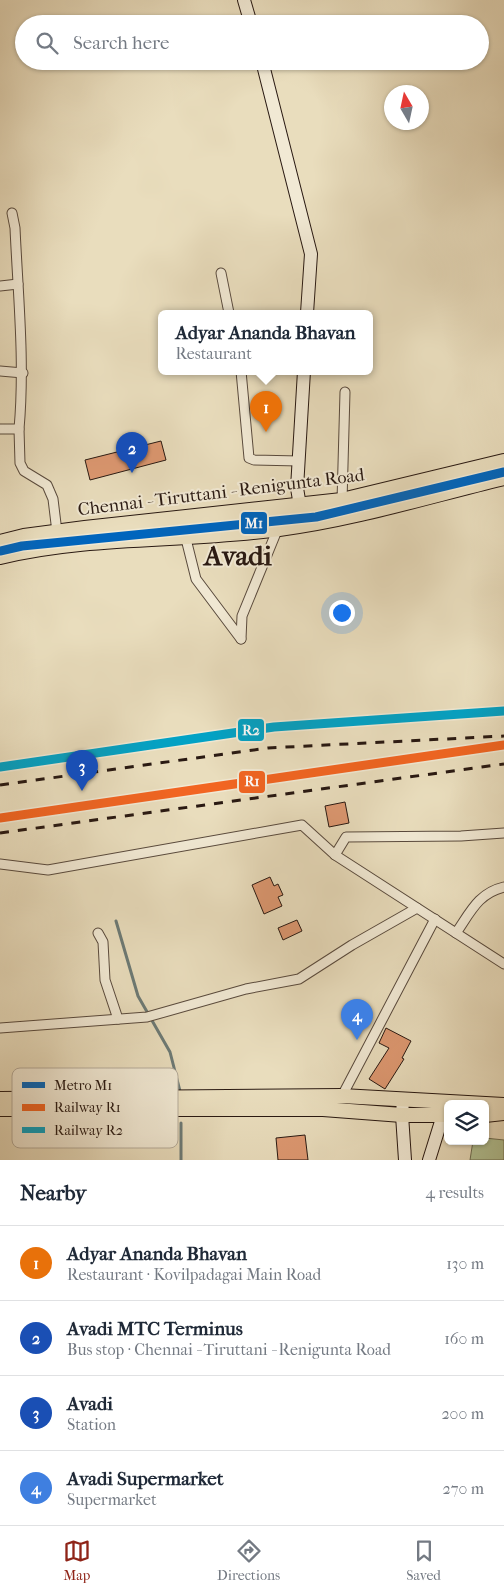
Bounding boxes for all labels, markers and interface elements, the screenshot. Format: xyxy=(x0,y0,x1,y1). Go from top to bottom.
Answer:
search box xyxy=(15,15,489,70)
icon: search xyxy=(33,29,61,57)
text: Search here xyxy=(73,32,169,54)
north arrow xyxy=(384,85,429,130)
popup xyxy=(158,310,373,375)
text: Adyar Ananda Bhavan xyxy=(175,322,356,344)
text: Restaurant xyxy=(175,344,252,363)
pin: 1 xyxy=(250,391,282,432)
pin: 2 xyxy=(116,432,148,473)
street label: Chennai - Tiruttani - Renigunta Road xyxy=(76,464,366,521)
line badge: M1 xyxy=(240,511,268,535)
text: M1 xyxy=(244,515,263,532)
district label: Avadi xyxy=(202,539,273,572)
your location xyxy=(329,600,355,626)
line badge: R2 xyxy=(237,718,265,742)
text: R2 xyxy=(242,722,260,739)
pin: 3 xyxy=(66,750,98,791)
line badge: R1 xyxy=(238,770,266,794)
text: R1 xyxy=(244,773,260,790)
pin: 4 xyxy=(341,999,373,1040)
legend xyxy=(12,1068,178,1148)
text: Metro M1 xyxy=(54,1077,112,1094)
text: Railway R1 xyxy=(54,1099,121,1116)
map controls xyxy=(444,1100,489,1145)
button: layers xyxy=(444,1100,489,1145)
text: Railway R2 xyxy=(54,1122,123,1139)
text: Nearby xyxy=(20,1181,86,1205)
text: 4 results xyxy=(426,1183,484,1202)
text: Adyar Ananda Bhavan xyxy=(67,1243,247,1265)
text: 1 xyxy=(33,1254,39,1273)
text: 130 m xyxy=(446,1254,484,1273)
text: Restaurant · Kovilpadagai Main Road xyxy=(67,1265,321,1284)
text: Avadi MTC Terminus xyxy=(67,1318,243,1340)
text: 2 xyxy=(32,1329,40,1348)
text: 160 m xyxy=(444,1329,484,1348)
text: Bus stop · Chennai - Tiruttani - Renigunta Road xyxy=(67,1340,391,1359)
text: Avadi xyxy=(67,1393,113,1415)
text: 3 xyxy=(33,1404,39,1423)
text: 200 m xyxy=(441,1404,484,1423)
text: Station xyxy=(67,1415,116,1434)
text: Avadi Supermarket xyxy=(67,1468,224,1490)
text: 4 xyxy=(31,1479,41,1498)
text: 270 m xyxy=(443,1479,484,1498)
text: Supermarket xyxy=(67,1490,157,1509)
tab: Map xyxy=(63,1537,91,1584)
tab: Directions xyxy=(217,1537,280,1584)
tab: Saved xyxy=(406,1537,441,1584)

